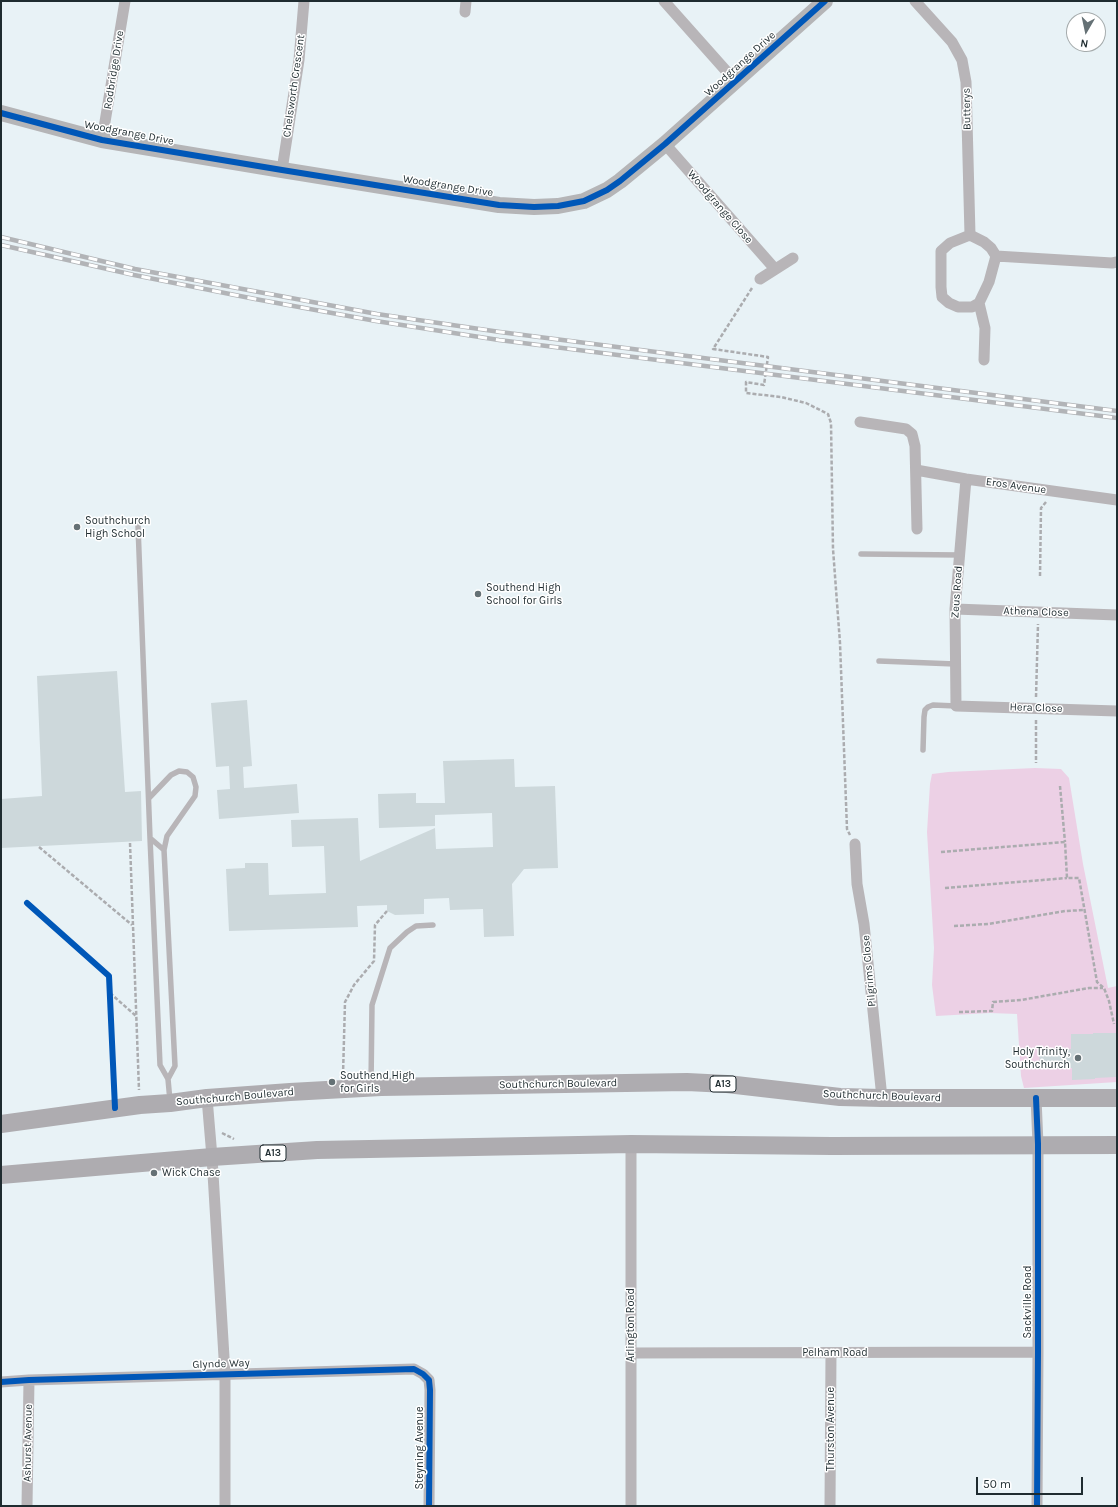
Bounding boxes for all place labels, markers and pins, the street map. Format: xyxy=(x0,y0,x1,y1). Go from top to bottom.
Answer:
place label: Southchurch High School xyxy=(85,514,150,540)
marker: Southchurch High School xyxy=(72,522,82,532)
place label: Southend High School for Girls xyxy=(486,581,562,607)
marker: Southend High School for Girls xyxy=(473,589,483,599)
place label: Holy Trinity, Southchurch xyxy=(1005,1045,1070,1071)
marker: Holy Trinity, Southchurch xyxy=(1073,1053,1083,1063)
place label: Southend High for Girls xyxy=(340,1069,415,1095)
marker: Southend High for Girls xyxy=(327,1077,337,1087)
place label: Wick Chase xyxy=(162,1166,220,1180)
marker: Wick Chase xyxy=(149,1168,159,1178)

